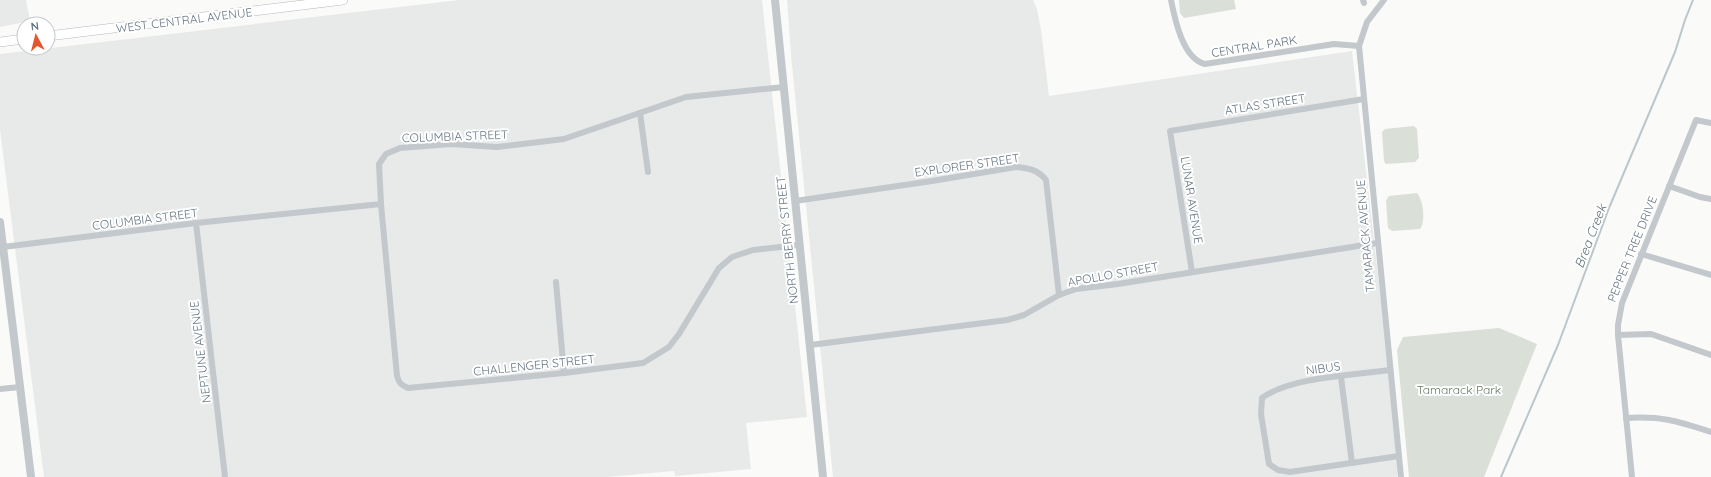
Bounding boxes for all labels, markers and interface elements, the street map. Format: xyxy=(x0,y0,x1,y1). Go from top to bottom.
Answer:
street label: WEST CENTRAL AVENUE xyxy=(115,4,253,36)
north arrow xyxy=(16,16,56,56)
text: N xyxy=(30,19,40,34)
street label: CENTRAL PARK xyxy=(1210,32,1298,60)
street label: ATLAS STREET xyxy=(1224,90,1306,118)
street label: COLUMBIA STREET xyxy=(402,127,508,145)
street label: EXPLORER STREET xyxy=(914,150,1020,180)
street label: LUNAR AVENUE xyxy=(1178,155,1206,245)
street label: NORTH BERRY STREET xyxy=(773,175,801,305)
street label: TAMARACK AVENUE xyxy=(1353,179,1377,293)
street label: PEPPER TREE DRIVE xyxy=(1604,194,1660,304)
water label: Brea Creek xyxy=(1571,201,1610,270)
street label: COLUMBIA STREET xyxy=(91,205,199,233)
street label: APOLLO STREET xyxy=(1066,259,1160,289)
street label: NEPTUNE AVENUE xyxy=(186,300,214,404)
street label: CHALLENGER STREET xyxy=(473,351,595,379)
street label: NIBUS xyxy=(1305,358,1341,378)
park label: Tamarack Park xyxy=(1417,382,1501,397)

